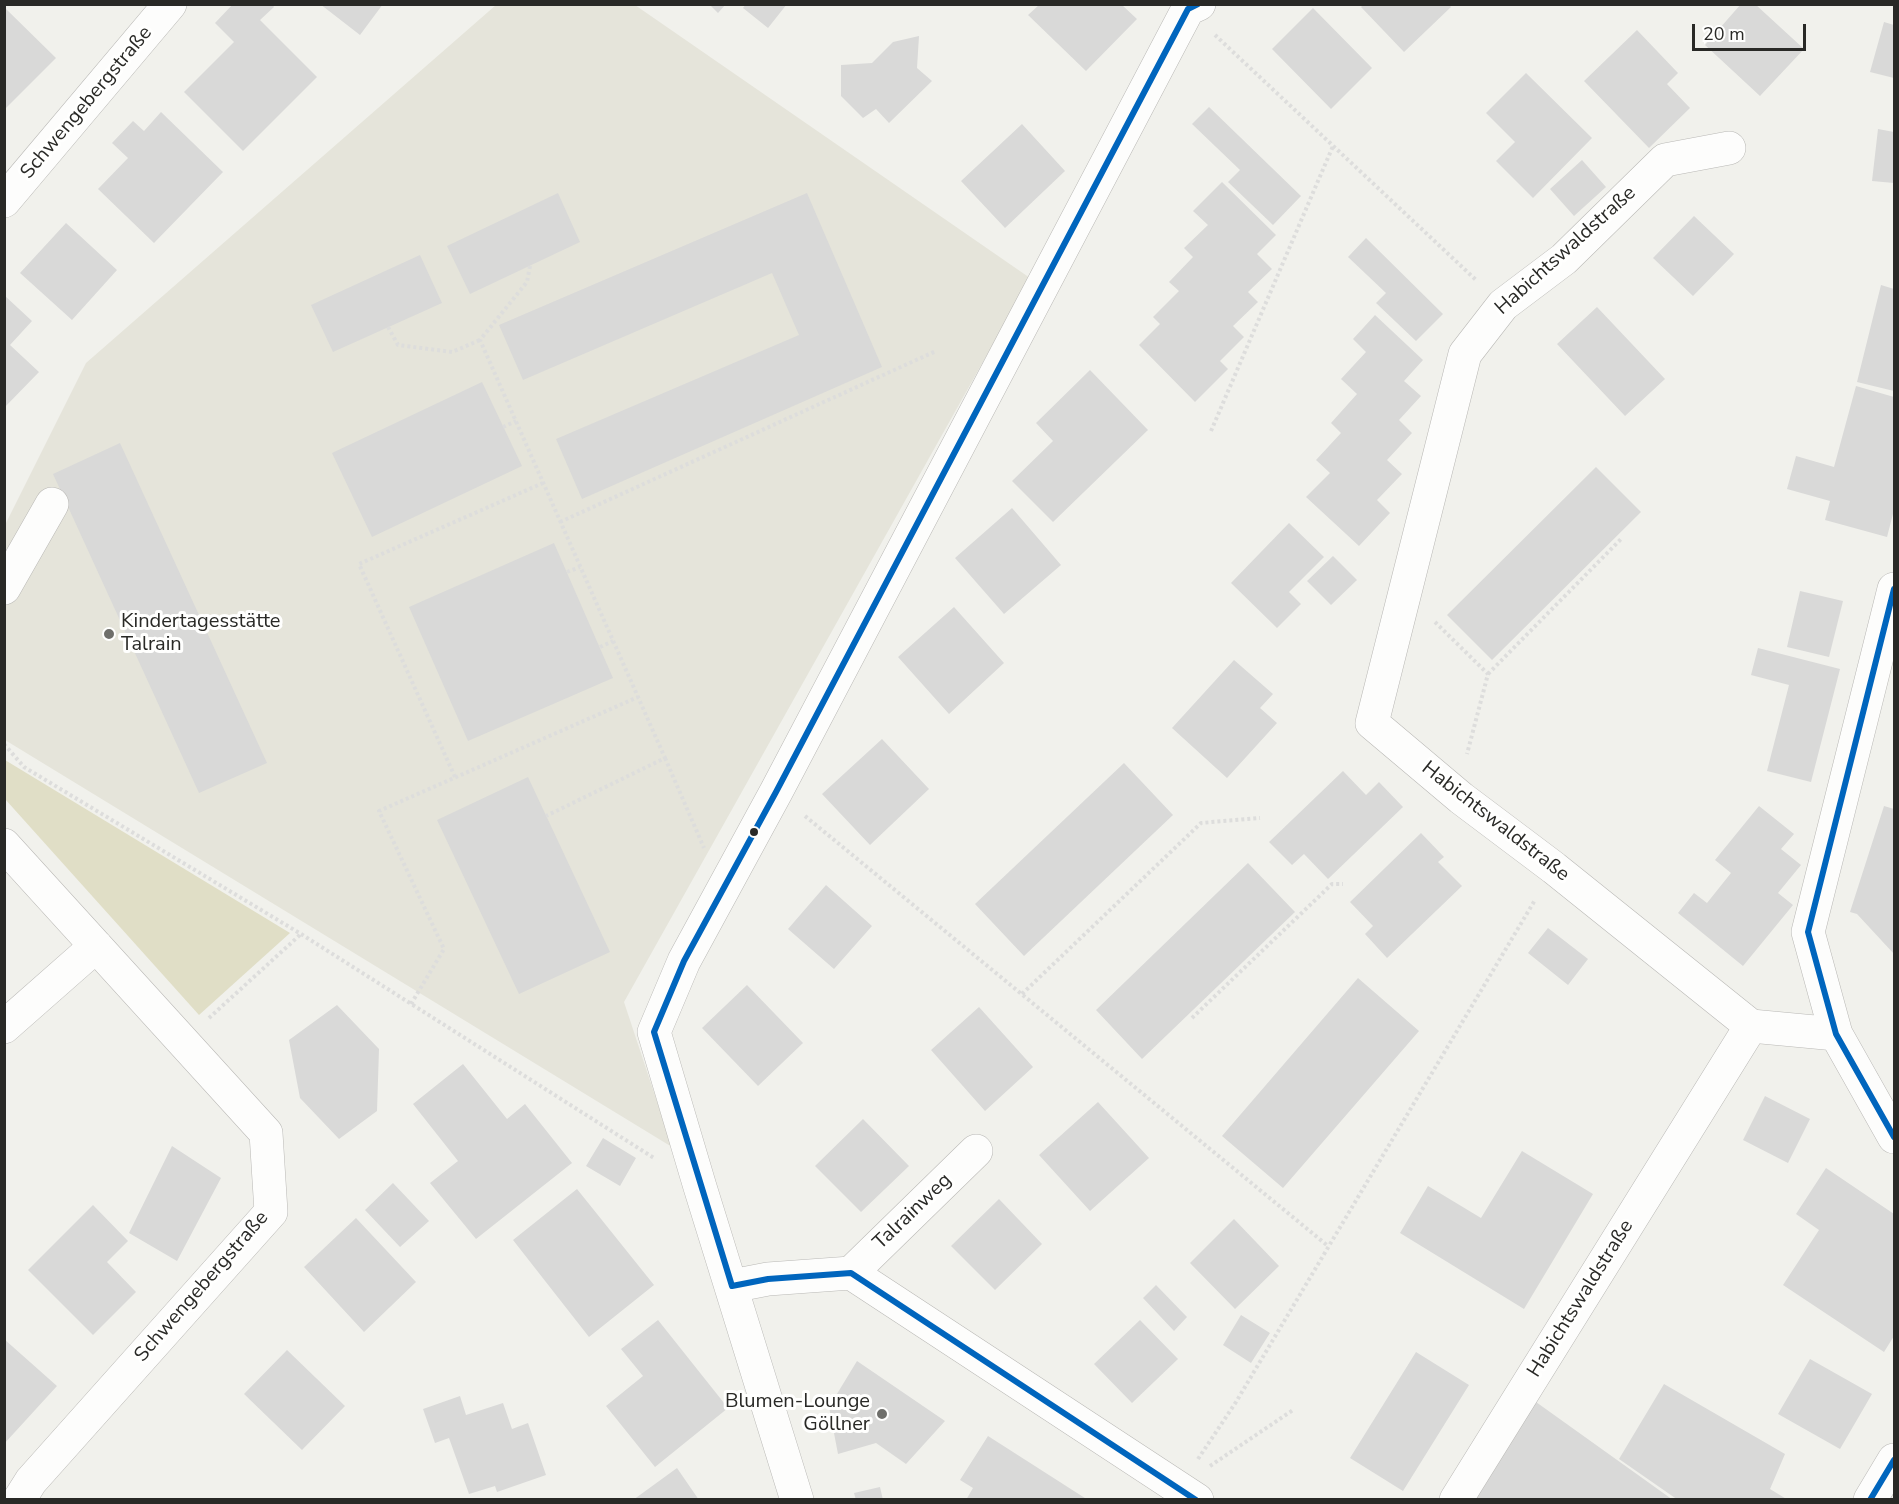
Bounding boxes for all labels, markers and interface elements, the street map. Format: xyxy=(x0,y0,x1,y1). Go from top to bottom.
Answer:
scale bar xyxy=(1695,12,1809,50)
street label: Schwengebergstraße xyxy=(16,22,158,184)
text: 20 m xyxy=(1703,22,1745,46)
street label: Habichtswaldstraße xyxy=(1491,182,1641,320)
place label: Kindertagesstätte Talrain xyxy=(121,610,280,657)
marker: Kindertagesstätte Talrain xyxy=(102,627,116,641)
street label: Habichtswaldstraße xyxy=(1416,757,1574,887)
unlabelled marker xyxy=(748,826,760,838)
street label: Talrainweg xyxy=(869,1169,957,1255)
street label: Schwengebergstraße xyxy=(130,1207,274,1367)
street label: Habichtswaldstraße xyxy=(1523,1216,1639,1382)
place label: Blumen-Lounge Göllner xyxy=(725,1390,870,1437)
marker: Blumen-Lounge Göllner xyxy=(875,1407,889,1421)

